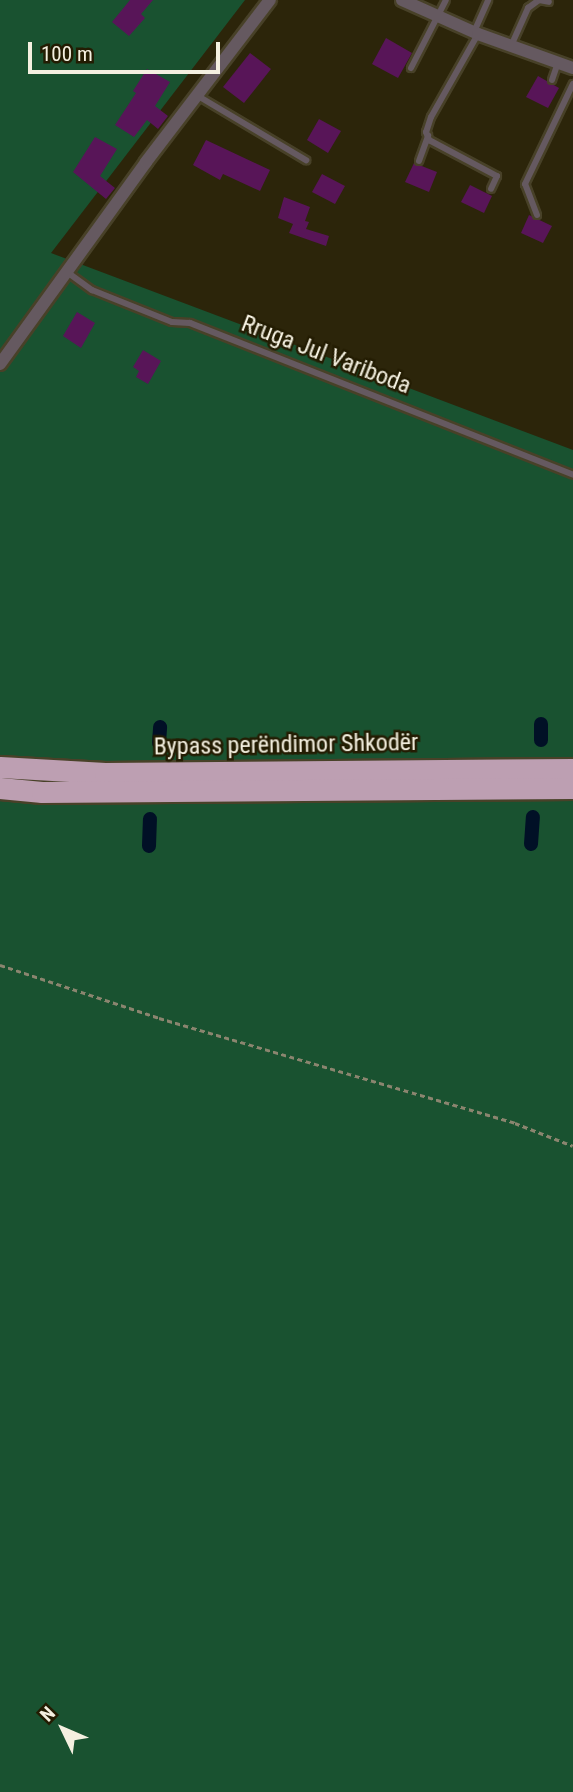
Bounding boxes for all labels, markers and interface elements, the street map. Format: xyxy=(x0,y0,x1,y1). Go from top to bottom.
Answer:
scale bar xyxy=(32,28,224,72)
text: 100 m xyxy=(41,42,93,66)
street label: Rruga Jul Variboda xyxy=(237,309,415,401)
street label: Bypass perëndimor Shkodër xyxy=(153,728,419,762)
north arrow xyxy=(28,1694,98,1764)
text: N xyxy=(35,1702,60,1726)

